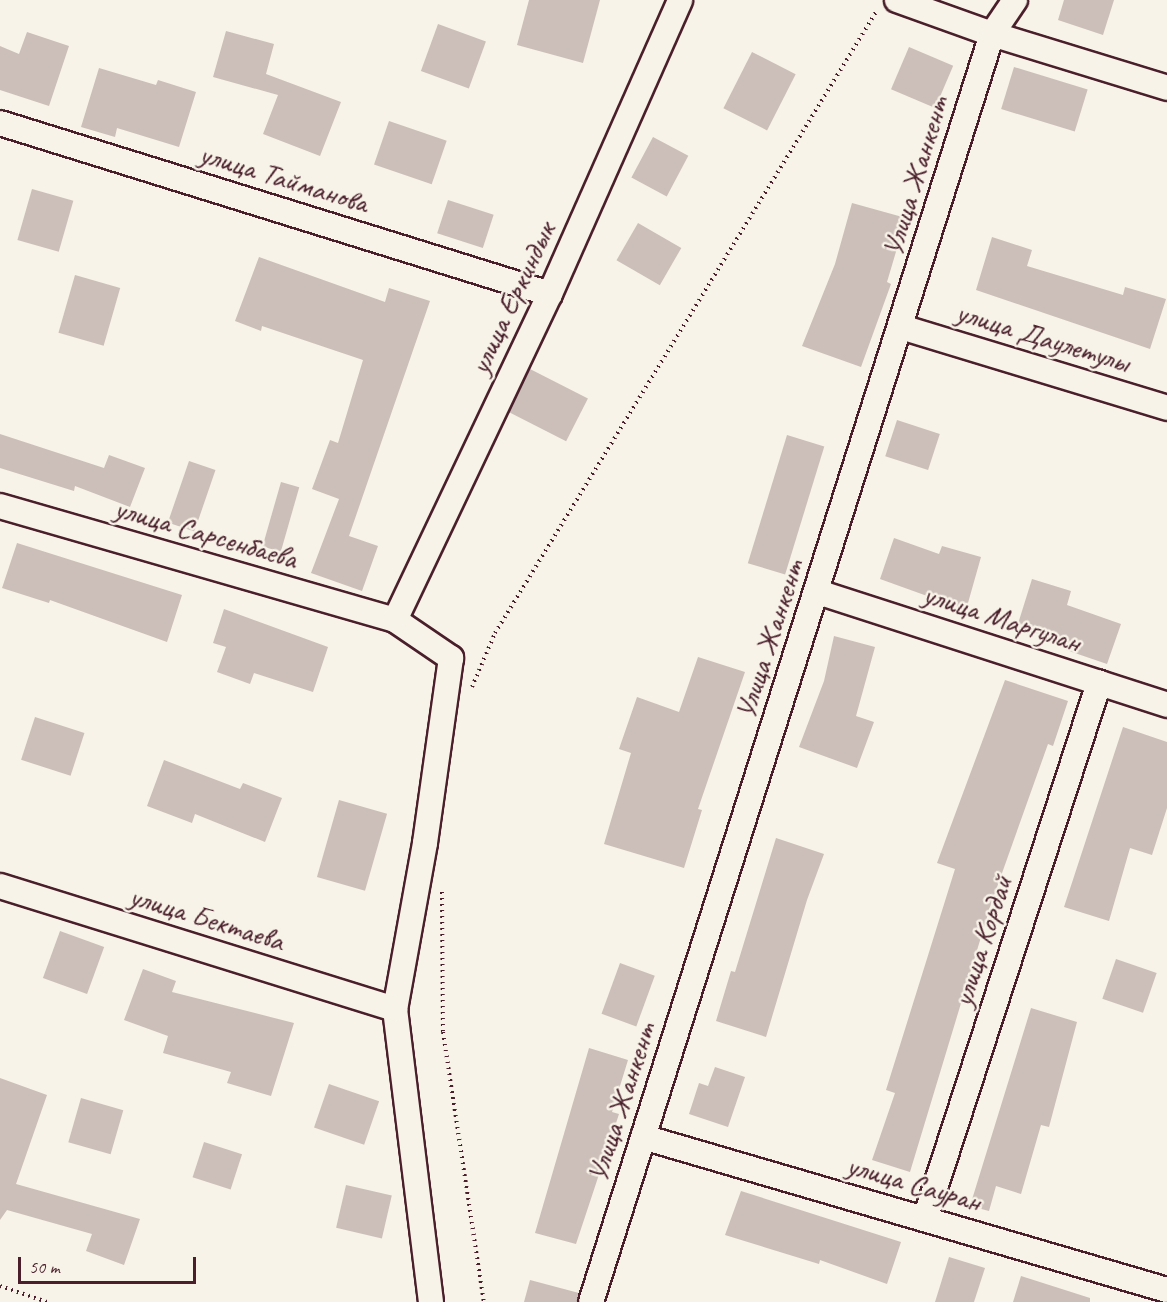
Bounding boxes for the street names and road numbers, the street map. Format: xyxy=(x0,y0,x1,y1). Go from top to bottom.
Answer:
street label: Улица Жанкент xyxy=(874,92,956,260)
street label: улица Тайманова xyxy=(195,135,373,221)
street label: улица Еркиндык xyxy=(461,216,563,380)
street label: улица Даулетулы xyxy=(950,293,1136,381)
street label: улица Сарсенбаева xyxy=(110,490,302,576)
street label: Улица Жанкент xyxy=(726,555,812,723)
street label: улица Маргулан xyxy=(919,576,1085,660)
street label: улица Кордай xyxy=(944,872,1020,1010)
street label: улица Бектаева xyxy=(124,877,290,959)
street label: Улица Жанкент xyxy=(578,1018,664,1186)
street label: улица Сауран xyxy=(843,1147,985,1219)

